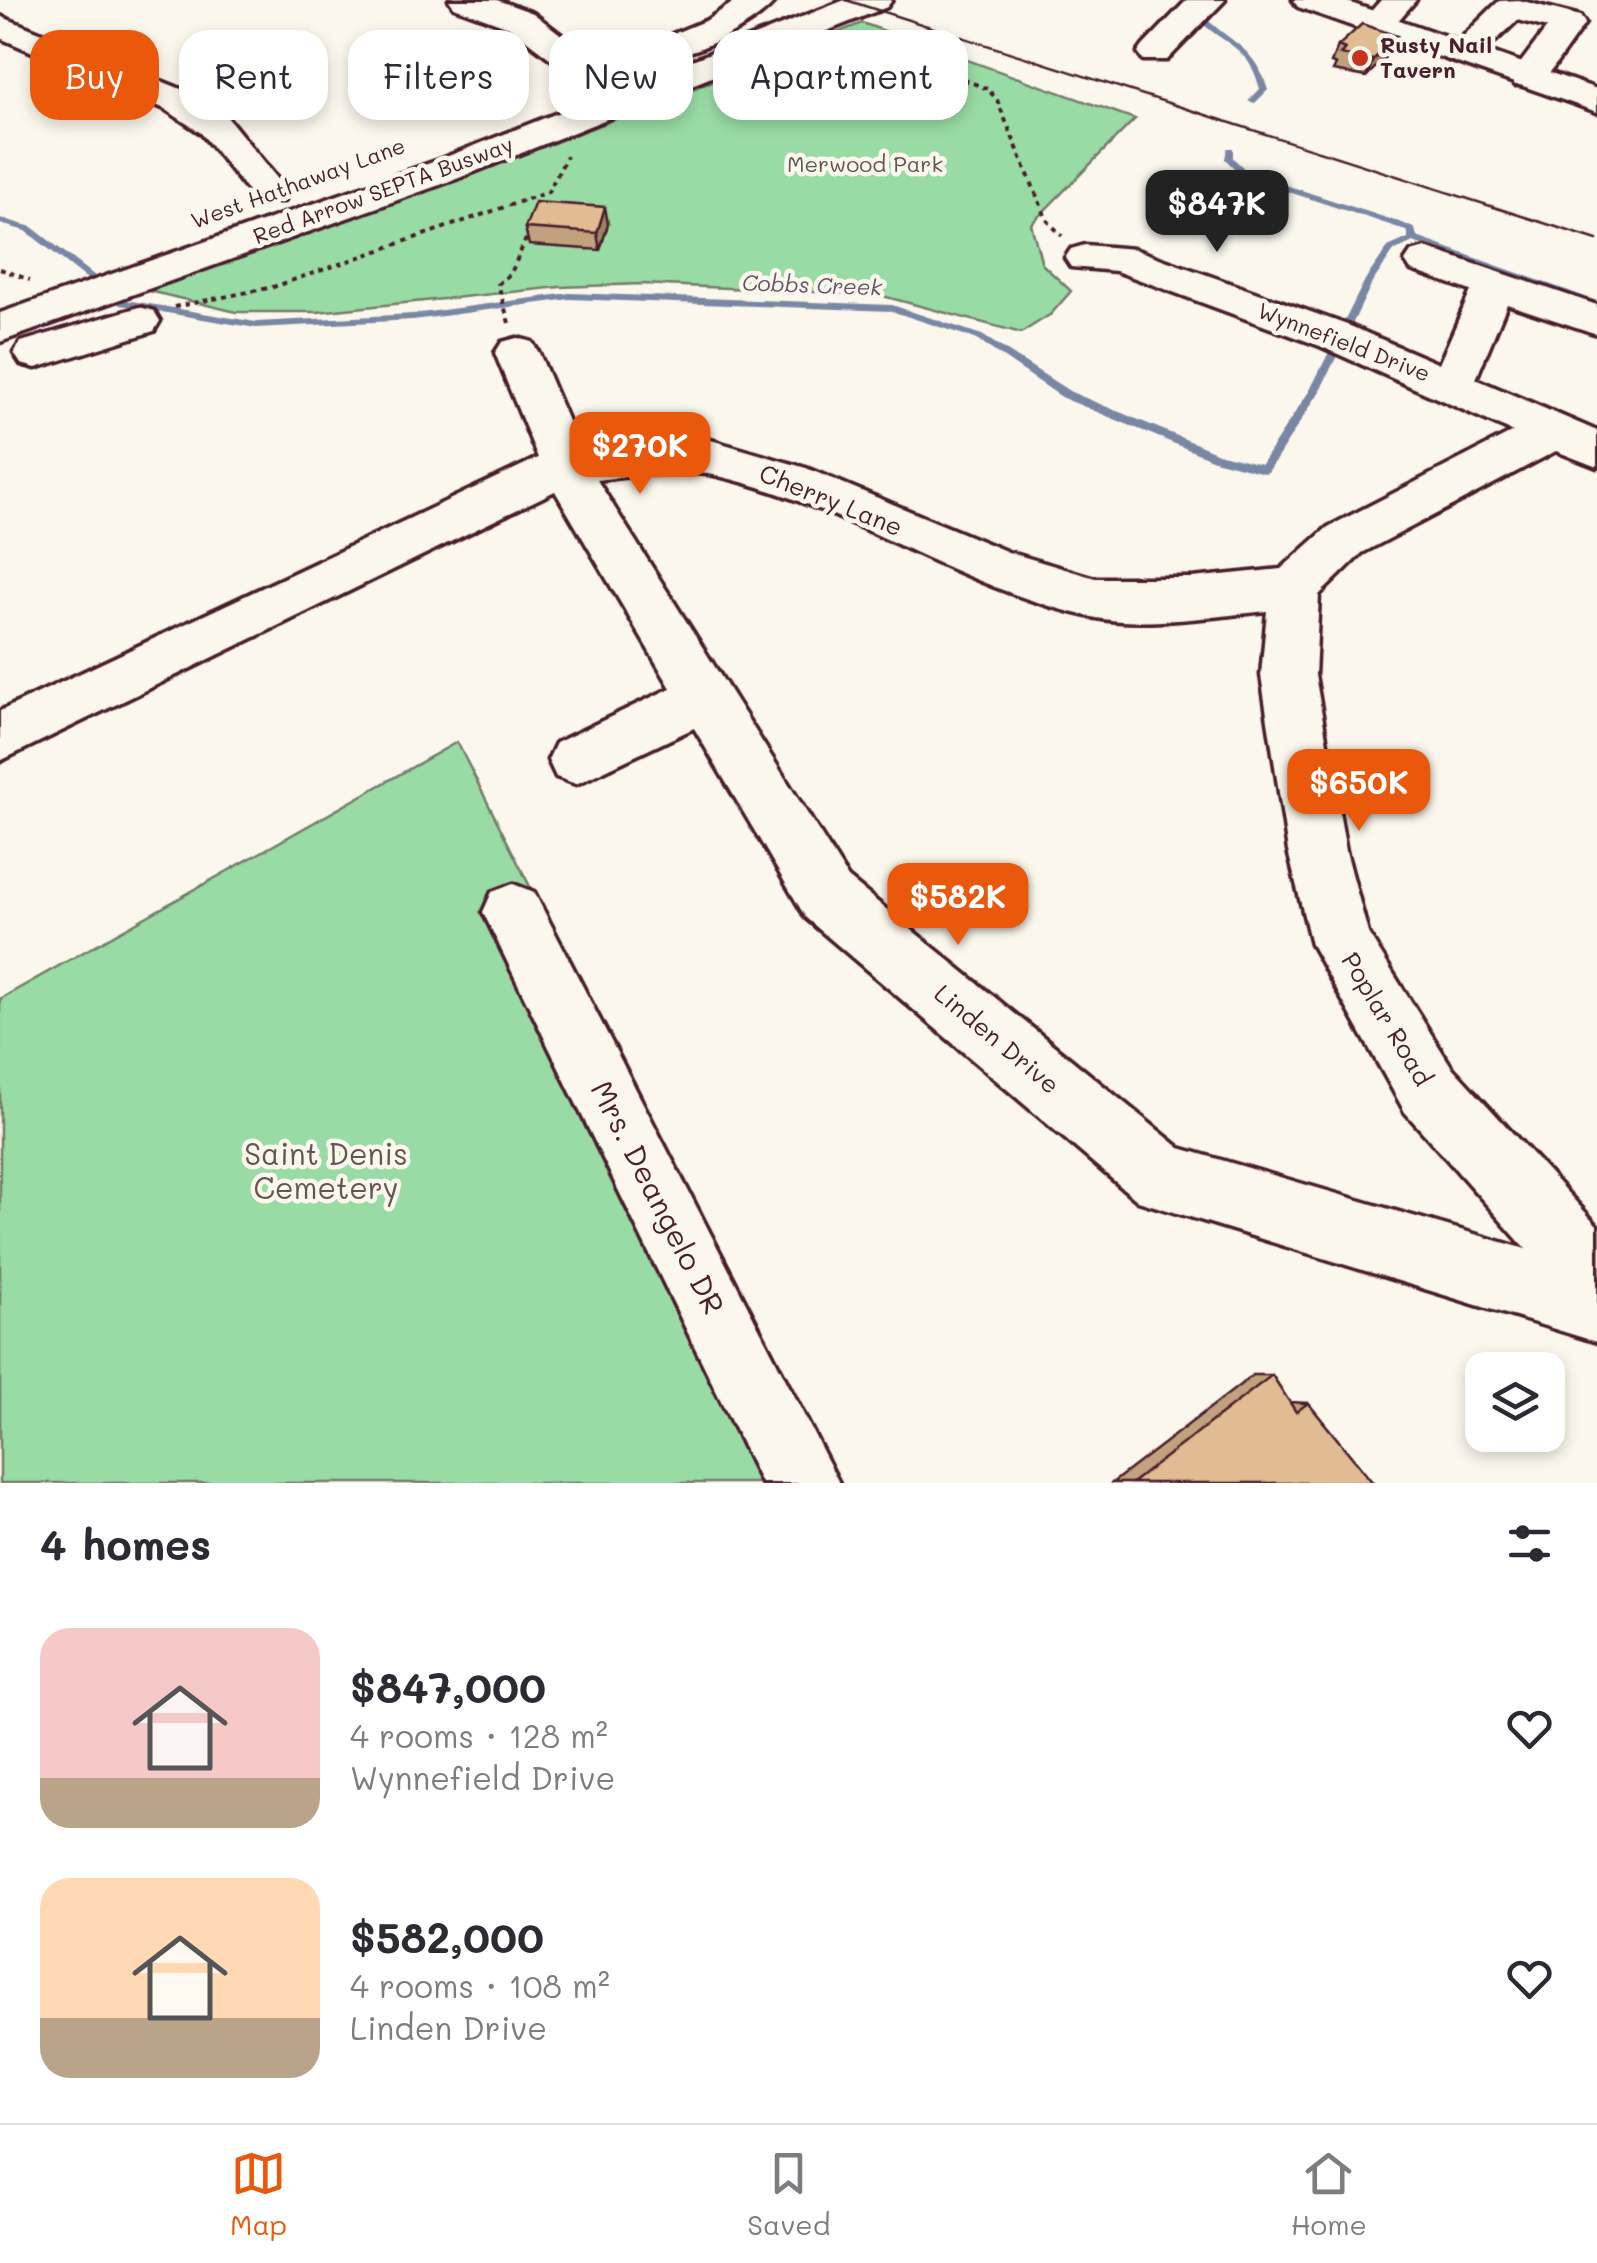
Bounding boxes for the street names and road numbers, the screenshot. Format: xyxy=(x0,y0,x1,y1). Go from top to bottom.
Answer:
street label: Red Arrow SEPTA Busway xyxy=(249,129,517,250)
street label: West Hathaway Lane xyxy=(187,130,409,235)
street label: Wynnefield Drive xyxy=(1254,295,1434,388)
street label: Cherry Lane xyxy=(755,456,908,543)
street label: Poplar Road xyxy=(1335,946,1440,1091)
street label: Linden Drive xyxy=(928,977,1067,1100)
street label: Mrs. Deangelo DR xyxy=(583,1073,735,1321)

